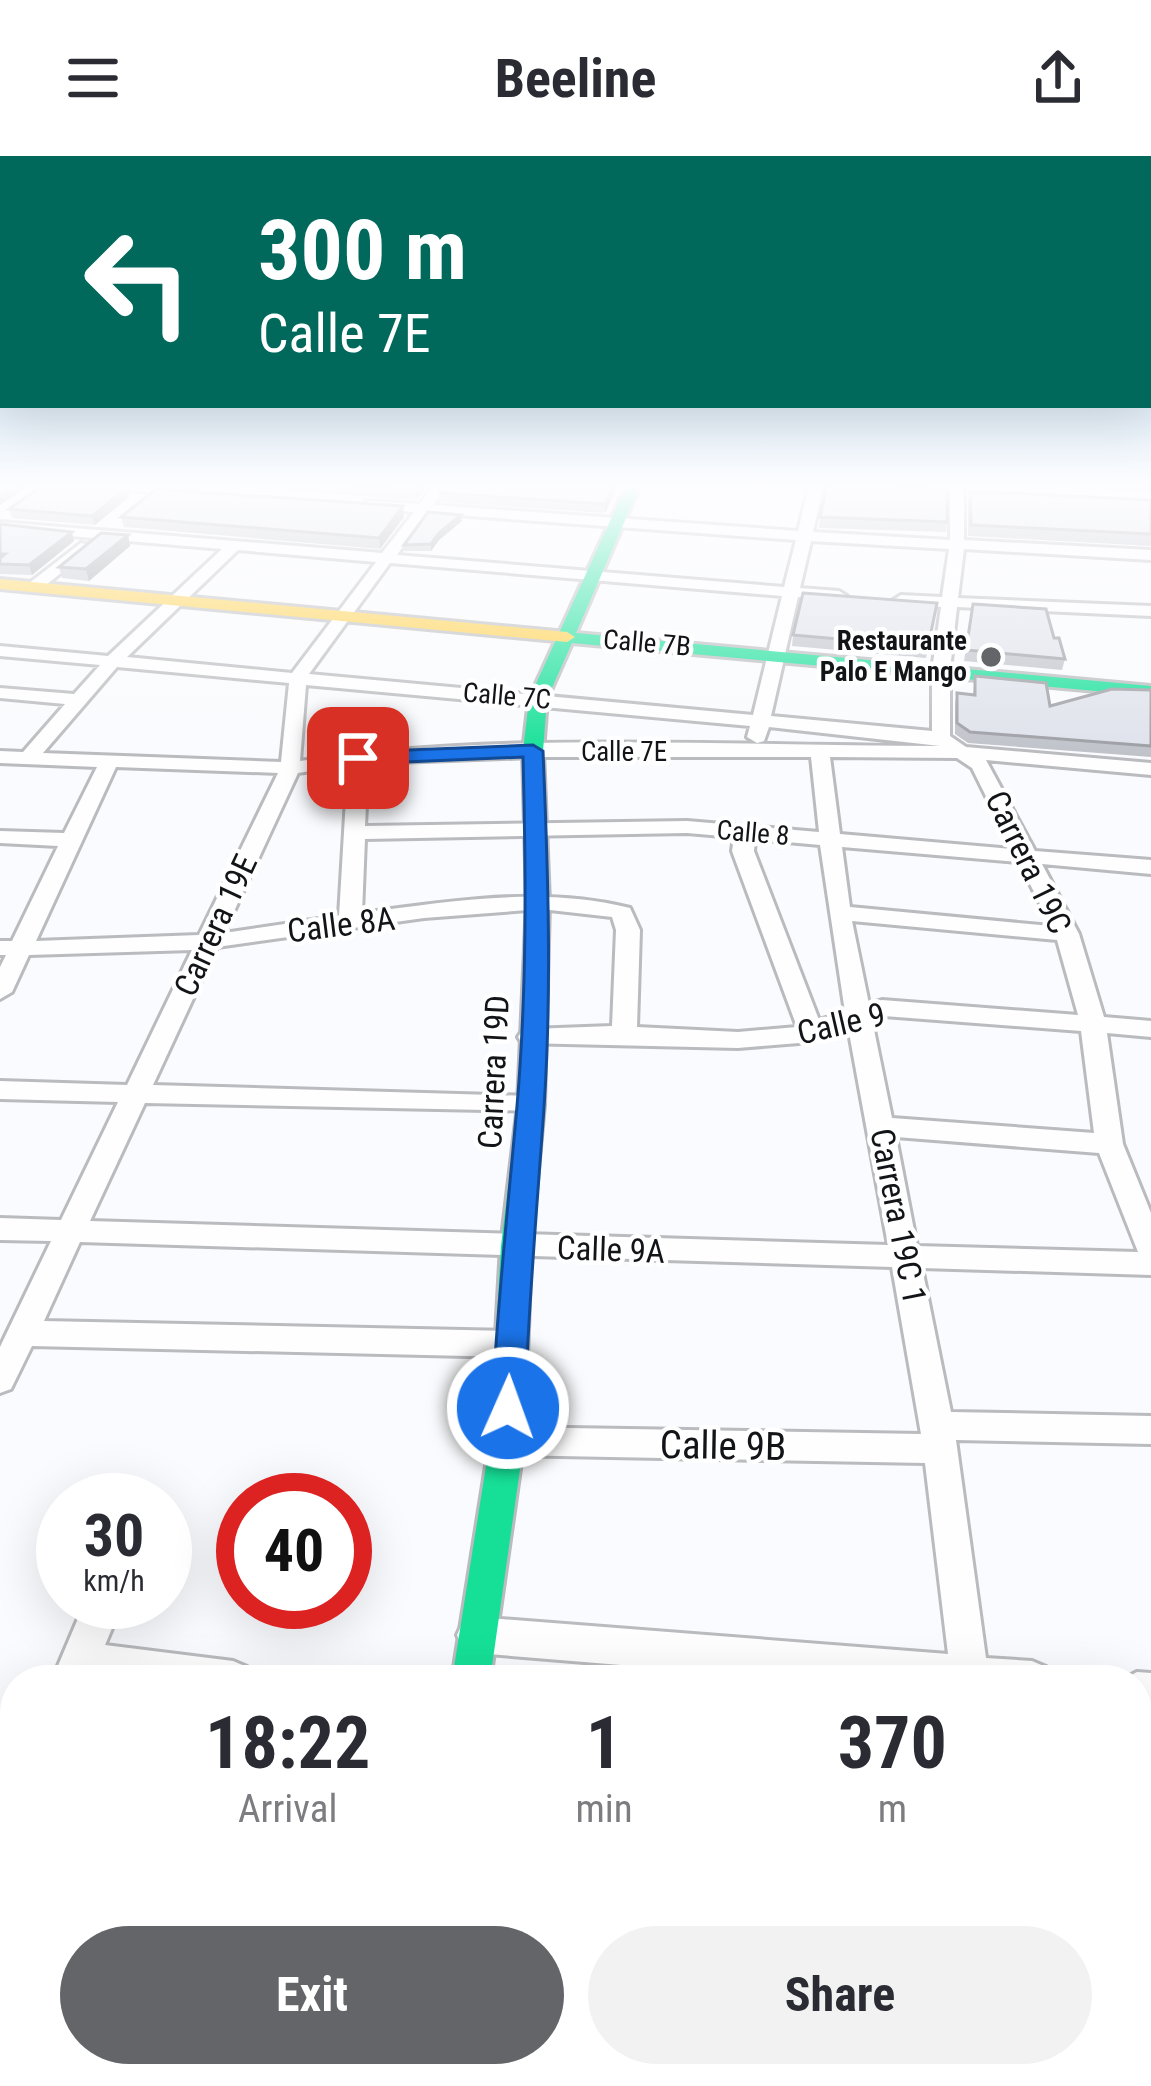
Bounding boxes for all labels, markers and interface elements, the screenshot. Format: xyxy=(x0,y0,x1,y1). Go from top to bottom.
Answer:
icon: menu xyxy=(60,45,126,111)
icon: share xyxy=(1025,45,1091,111)
text: Beeline xyxy=(495,47,656,110)
text: 300 m xyxy=(258,201,467,300)
icon: left xyxy=(60,204,216,360)
text: Calle 7E xyxy=(258,302,430,365)
street label: Calle 7B xyxy=(602,623,692,663)
place label: Restaurante Palo E Mango xyxy=(820,625,967,688)
marker: Restaurante Palo E Mango xyxy=(978,644,1004,670)
street label: Calle 7C xyxy=(462,676,552,716)
pin xyxy=(307,707,409,809)
icon: arrive xyxy=(325,725,391,791)
street label: Calle 7E xyxy=(581,736,667,768)
street label: Carrera 19C xyxy=(977,785,1080,940)
street label: Calle 8 xyxy=(715,814,791,852)
street label: Carrera 19E xyxy=(166,848,265,1002)
street label: Calle 8A xyxy=(285,899,397,950)
street label: Carrera 19D xyxy=(470,994,517,1150)
street label: Calle 9 xyxy=(793,994,889,1052)
street label: Carrera 19C 1 xyxy=(862,1125,935,1307)
street label: Calle 9A xyxy=(556,1228,666,1271)
position arrow xyxy=(445,1345,571,1471)
street label: Calle 9B xyxy=(659,1422,787,1470)
speed limit sign: 40 xyxy=(216,1473,372,1629)
text: 30 xyxy=(84,1500,144,1571)
text: km/h xyxy=(83,1563,145,1598)
text: 18:22 xyxy=(205,1701,370,1786)
text: 1 xyxy=(586,1701,622,1786)
text: 370 xyxy=(838,1701,947,1786)
text: Arrival xyxy=(238,1786,337,1832)
text: min xyxy=(575,1786,633,1832)
text: m xyxy=(878,1786,907,1832)
button: Exit xyxy=(60,1926,564,2064)
button: Share xyxy=(588,1926,1092,2064)

